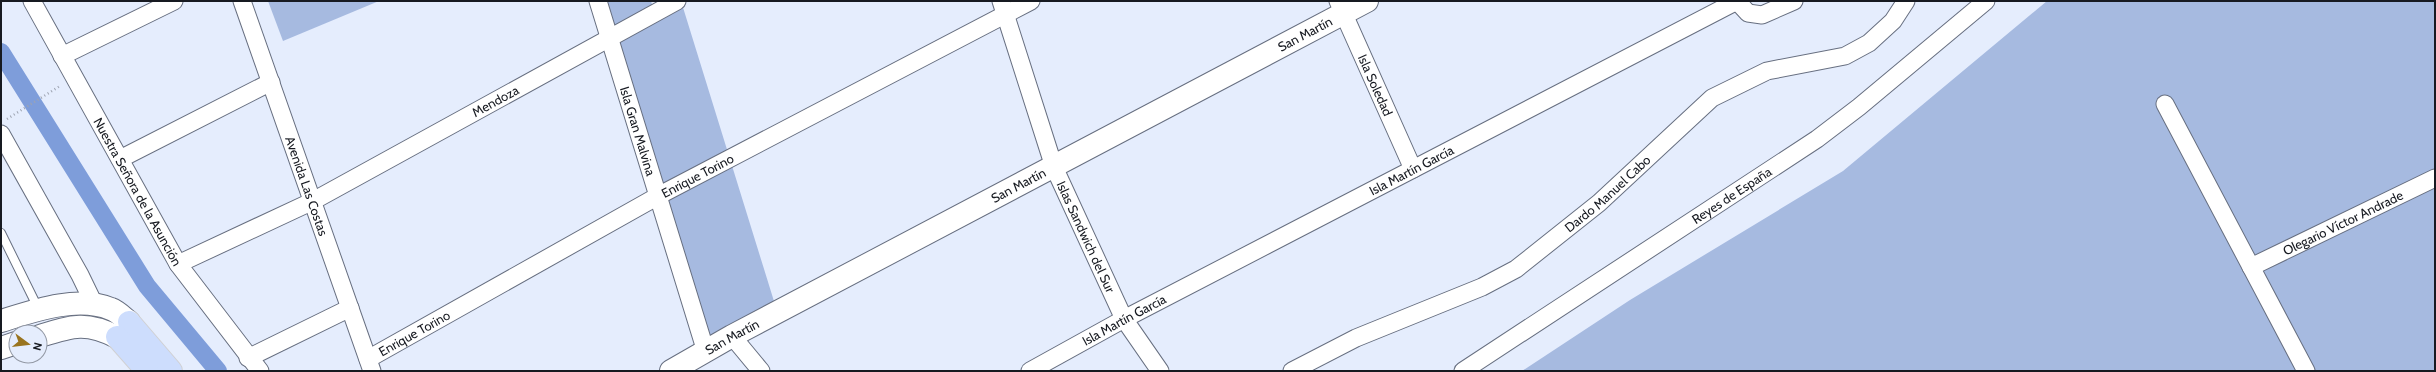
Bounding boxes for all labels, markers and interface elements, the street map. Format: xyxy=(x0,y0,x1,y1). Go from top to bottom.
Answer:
street label: San Martín xyxy=(1275,13,1335,55)
street label: Isla Soledad xyxy=(1355,52,1396,118)
street label: Mendoza xyxy=(469,81,522,120)
street label: Isla Gran Malvina xyxy=(617,84,659,178)
street label: Nuestra Señora de la Asunción xyxy=(90,115,185,269)
street label: Avenida Las Costas xyxy=(282,134,332,238)
street label: Isla Martín García xyxy=(1366,141,1457,198)
street label: Enrique Torino xyxy=(658,150,736,201)
street label: Dardo Manuel Cabo xyxy=(1561,151,1654,235)
street label: Reyes de España xyxy=(1689,163,1775,227)
street label: San Martín xyxy=(988,164,1048,206)
street label: Islas Sandwich del Sur xyxy=(1054,178,1119,296)
street label: Olegario Víctor Andrade xyxy=(2280,187,2406,258)
street label: Isla Martín García xyxy=(1079,290,1169,349)
street label: Enrique Torino xyxy=(376,307,453,359)
street label: San Martín xyxy=(702,315,762,358)
north arrow xyxy=(8,324,48,364)
text: N xyxy=(30,341,45,352)

